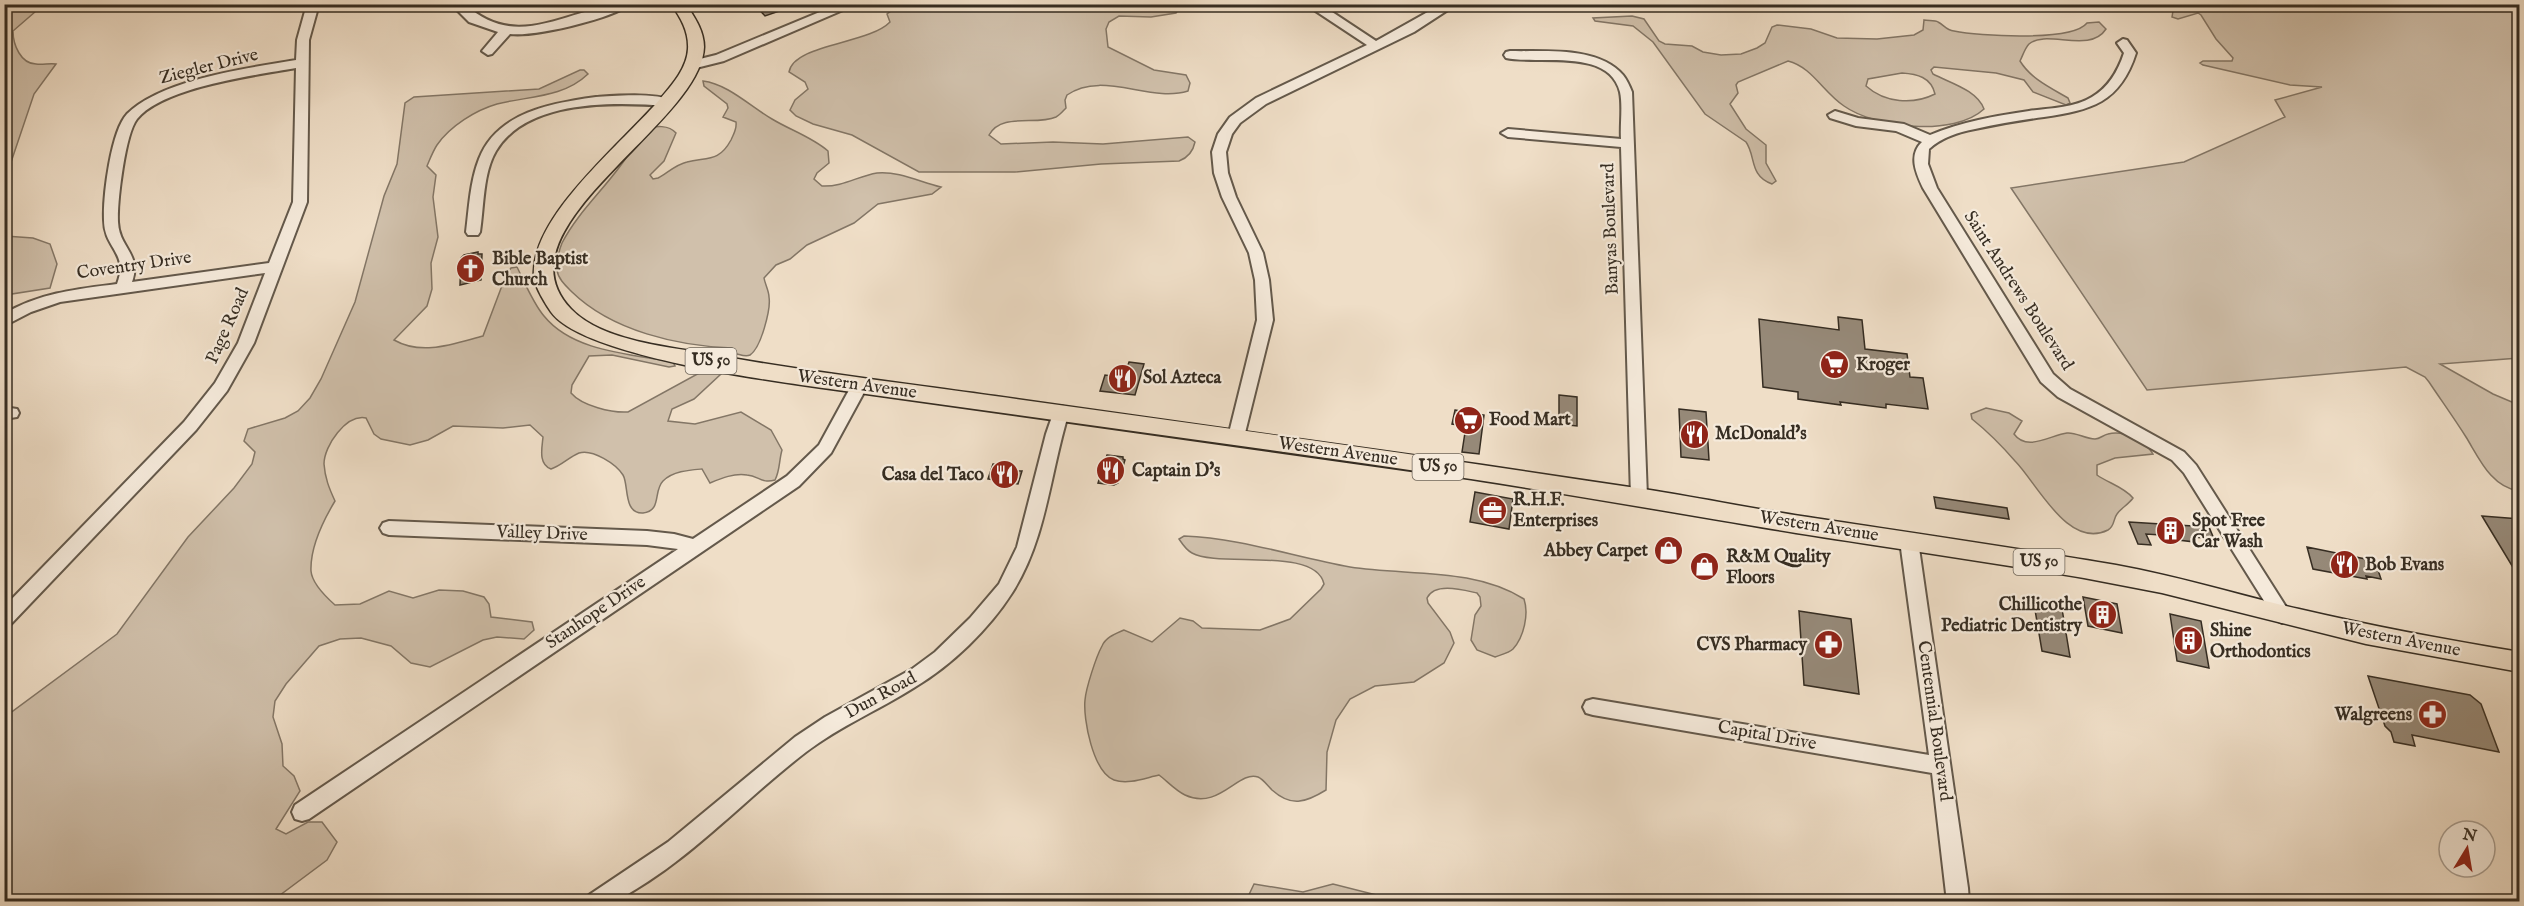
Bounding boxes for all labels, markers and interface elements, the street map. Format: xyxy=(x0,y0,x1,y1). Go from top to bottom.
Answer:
street label: Ziegler Drive xyxy=(157,44,261,90)
street label: Banyas Boulevard xyxy=(1597,162,1625,295)
street label: Saint Andrews Boulevard xyxy=(1958,207,2078,375)
street label: Coventry Drive xyxy=(75,247,193,285)
place label: Bible Baptist Church xyxy=(492,248,589,292)
church icon: Bible Baptist Church xyxy=(455,253,487,285)
street label: Page Road xyxy=(201,284,255,368)
road number: US 50 xyxy=(686,348,736,374)
supermarket icon: Kroger xyxy=(1819,349,1851,381)
place label: Kroger xyxy=(1856,354,1910,377)
restaurant icon: Sol Azteca xyxy=(1106,362,1138,394)
street label: Western Avenue xyxy=(796,365,918,405)
place label: Sol Azteca xyxy=(1143,367,1222,390)
supermarket icon: Food Mart xyxy=(1452,404,1484,436)
place label: Food Mart xyxy=(1489,409,1572,432)
restaurant icon: McDonald's xyxy=(1678,418,1710,450)
place label: McDonald's xyxy=(1715,423,1807,446)
street label: Western Avenue xyxy=(1277,432,1399,472)
road number: US 50 xyxy=(1412,454,1464,480)
restaurant icon: Captain D's xyxy=(1095,455,1127,487)
restaurant icon: Casa del Taco xyxy=(989,459,1021,491)
place label: Captain D's xyxy=(1132,460,1221,483)
place label: Casa del Taco xyxy=(882,464,984,487)
place label: R.H.F. Enterprises xyxy=(1513,489,1599,533)
office icon: R.H.F. Enterprises xyxy=(1476,494,1508,526)
street label: Western Avenue xyxy=(1758,506,1880,548)
place label: Spot Free Car Wash xyxy=(2192,510,2266,554)
building icon: Spot Free Car Wash xyxy=(2155,515,2187,547)
street label: Valley Drive xyxy=(495,521,588,547)
shop icon: Abbey Carpet xyxy=(1653,535,1685,567)
place label: Abbey Carpet xyxy=(1543,540,1649,563)
place label: R&M Quality Floors xyxy=(1726,546,1832,590)
road number: US 50 xyxy=(2014,549,2064,575)
restaurant icon: Bob Evans xyxy=(2328,549,2360,581)
shop icon: R&M Quality Floors xyxy=(1689,551,1721,583)
place label: Bob Evans xyxy=(2365,554,2445,577)
street label: Stanhope Drive xyxy=(542,571,650,655)
place label: Chillicothe Pediatric Dentistry xyxy=(1941,594,2083,638)
building icon: Chillicothe Pediatric Dentistry xyxy=(2087,599,2119,631)
street label: Western Avenue xyxy=(2340,617,2462,663)
place label: Shine Orthodontics xyxy=(2210,620,2311,664)
building icon: Shine Orthodontics xyxy=(2173,625,2205,657)
pharmacy icon: CVS Pharmacy xyxy=(1812,629,1844,661)
place label: CVS Pharmacy xyxy=(1697,634,1808,657)
street label: Centennial Boulevard xyxy=(1911,639,1957,803)
street label: Dun Road xyxy=(841,667,921,725)
pharmacy icon: Walgreens xyxy=(2417,699,2449,731)
place label: Walgreens xyxy=(2333,704,2413,727)
street label: Capital Drive xyxy=(1716,716,1818,756)
north arrow xyxy=(2437,819,2497,879)
text: N xyxy=(2460,825,2478,847)

